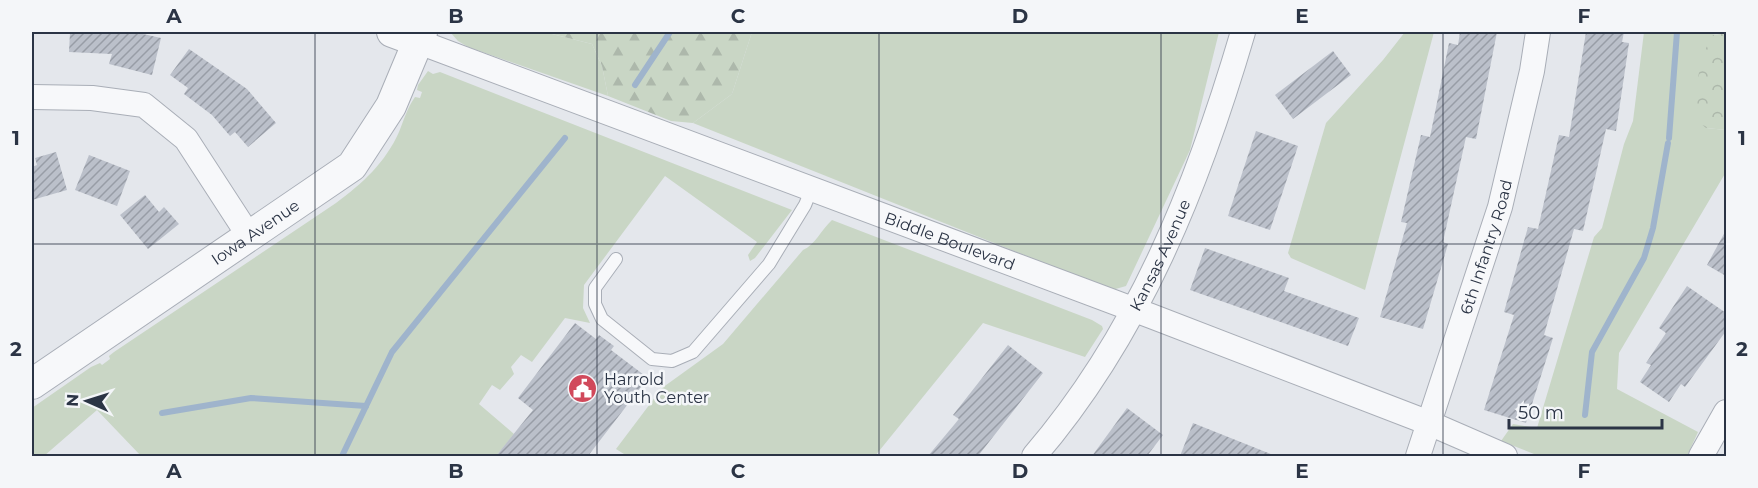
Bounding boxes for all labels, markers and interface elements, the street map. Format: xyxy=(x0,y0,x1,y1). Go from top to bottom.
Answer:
text: A xyxy=(165,4,182,28)
text: B xyxy=(448,4,464,28)
text: C xyxy=(731,4,746,28)
text: D xyxy=(1012,4,1028,28)
text: E xyxy=(1295,4,1309,28)
text: F xyxy=(1578,4,1591,28)
text: 1 xyxy=(12,126,20,150)
text: 1 xyxy=(1738,126,1746,150)
street label: 6th Infantry Road xyxy=(1456,178,1516,317)
street label: Iowa Avenue xyxy=(207,195,303,269)
street label: Kansas Avenue xyxy=(1125,196,1194,314)
street label: Biddle Boulevard xyxy=(882,208,1018,274)
text: 2 xyxy=(10,337,22,361)
text: 2 xyxy=(1736,337,1748,361)
place label: Harrold Youth Center xyxy=(604,370,709,407)
north arrow xyxy=(57,371,117,431)
public building icon: Harrold Youth Center xyxy=(567,372,599,404)
scale bar xyxy=(1509,392,1662,430)
text: N xyxy=(63,393,82,407)
text: 50 m xyxy=(1518,402,1564,424)
text: A xyxy=(165,459,182,483)
text: B xyxy=(448,459,464,483)
text: C xyxy=(731,459,746,483)
text: D xyxy=(1012,459,1028,483)
text: E xyxy=(1295,459,1309,483)
text: F xyxy=(1578,459,1591,483)

